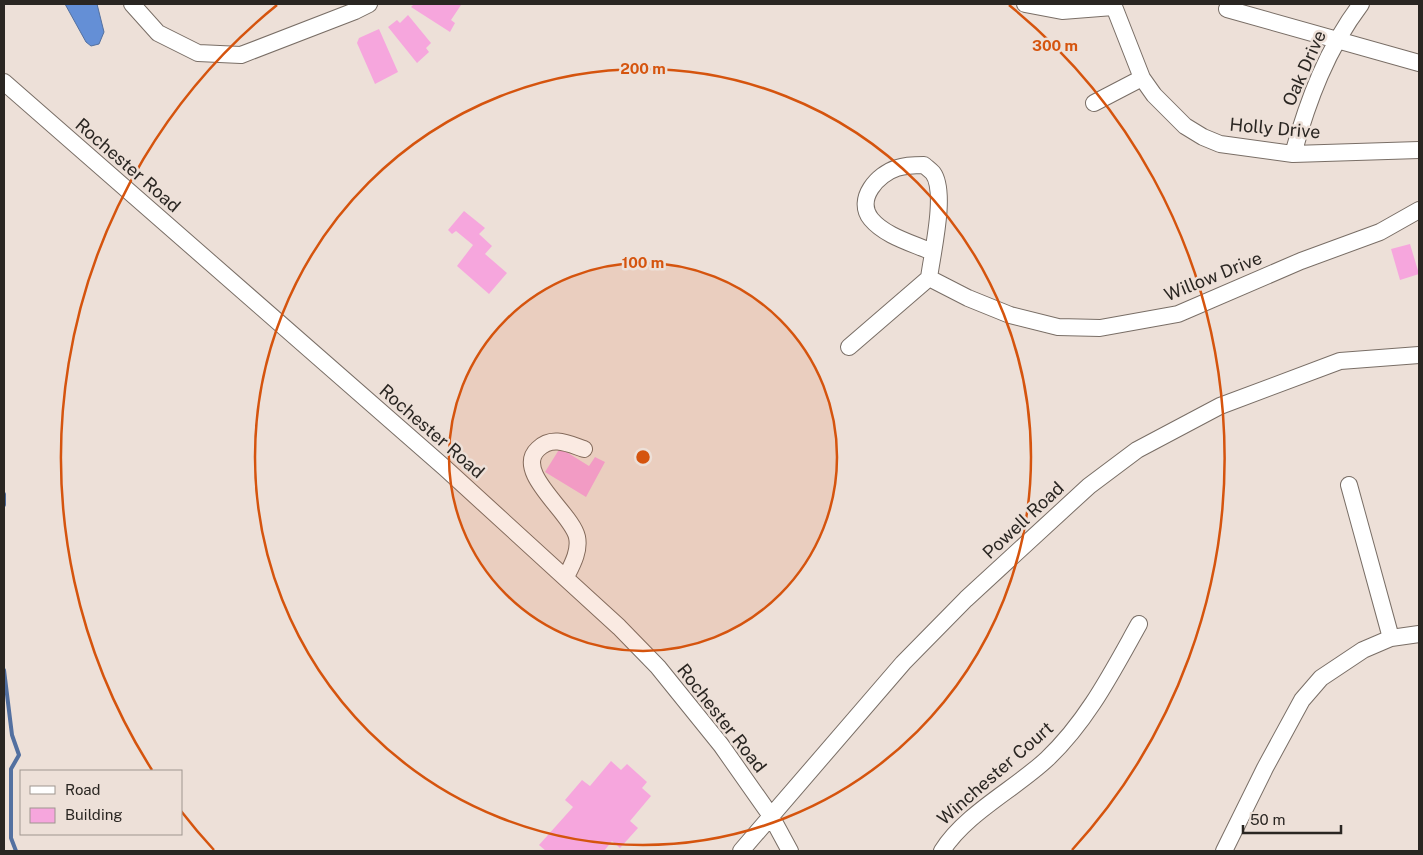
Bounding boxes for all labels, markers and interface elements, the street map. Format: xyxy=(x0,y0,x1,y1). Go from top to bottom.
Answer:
street label: Oak Drive xyxy=(1278,27,1330,109)
text: 300 m xyxy=(1032,37,1078,54)
text: 200 m xyxy=(620,60,666,77)
street label: Rochester Road xyxy=(71,114,185,216)
street label: Holly Drive xyxy=(1229,114,1321,142)
street label: Willow Drive xyxy=(1161,247,1265,305)
text: 100 m xyxy=(622,254,664,271)
street label: Rochester Road xyxy=(375,380,489,482)
centre of rings xyxy=(634,448,652,466)
street label: Powell Road xyxy=(978,477,1068,563)
street label: Rochester Road xyxy=(673,659,771,777)
street label: Winchester Court xyxy=(933,717,1057,829)
legend xyxy=(20,770,182,835)
text: Road xyxy=(65,781,101,798)
scale bar xyxy=(1243,802,1340,834)
text: Building xyxy=(65,806,123,823)
text: 50 m xyxy=(1250,811,1285,828)

